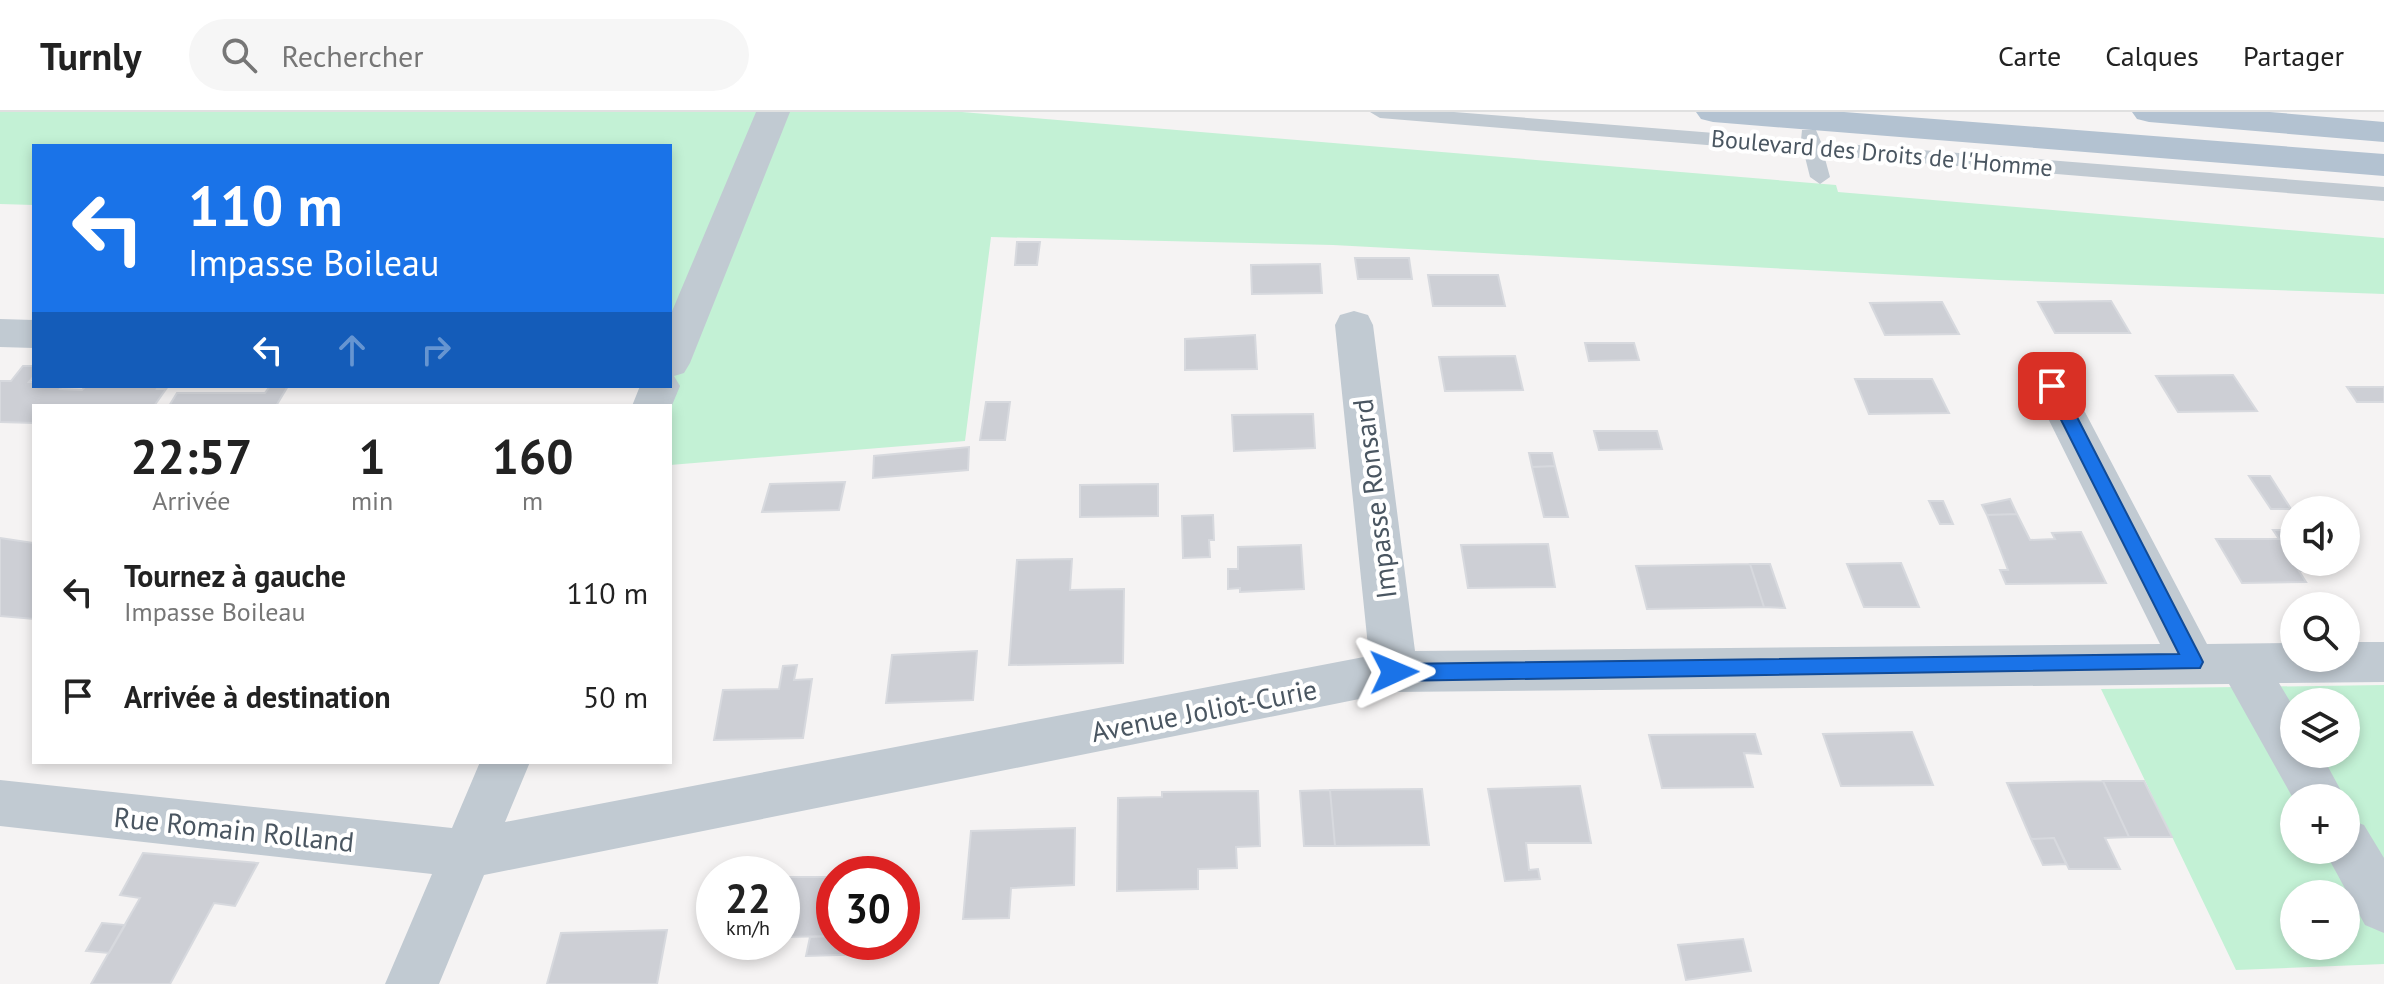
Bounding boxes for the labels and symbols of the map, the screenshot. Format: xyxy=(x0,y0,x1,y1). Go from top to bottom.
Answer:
street label: Boulevard des Droits de l'Homme xyxy=(1710,123,2054,183)
pin xyxy=(2018,352,2086,420)
street label: Impasse Ronsard xyxy=(1343,397,1405,601)
position arrow xyxy=(1352,630,1436,714)
street label: Avenue Joliot-Curie xyxy=(1088,670,1320,750)
street label: Rue Romain Rolland xyxy=(112,798,356,860)
speed limit sign: 30 xyxy=(816,856,920,960)

